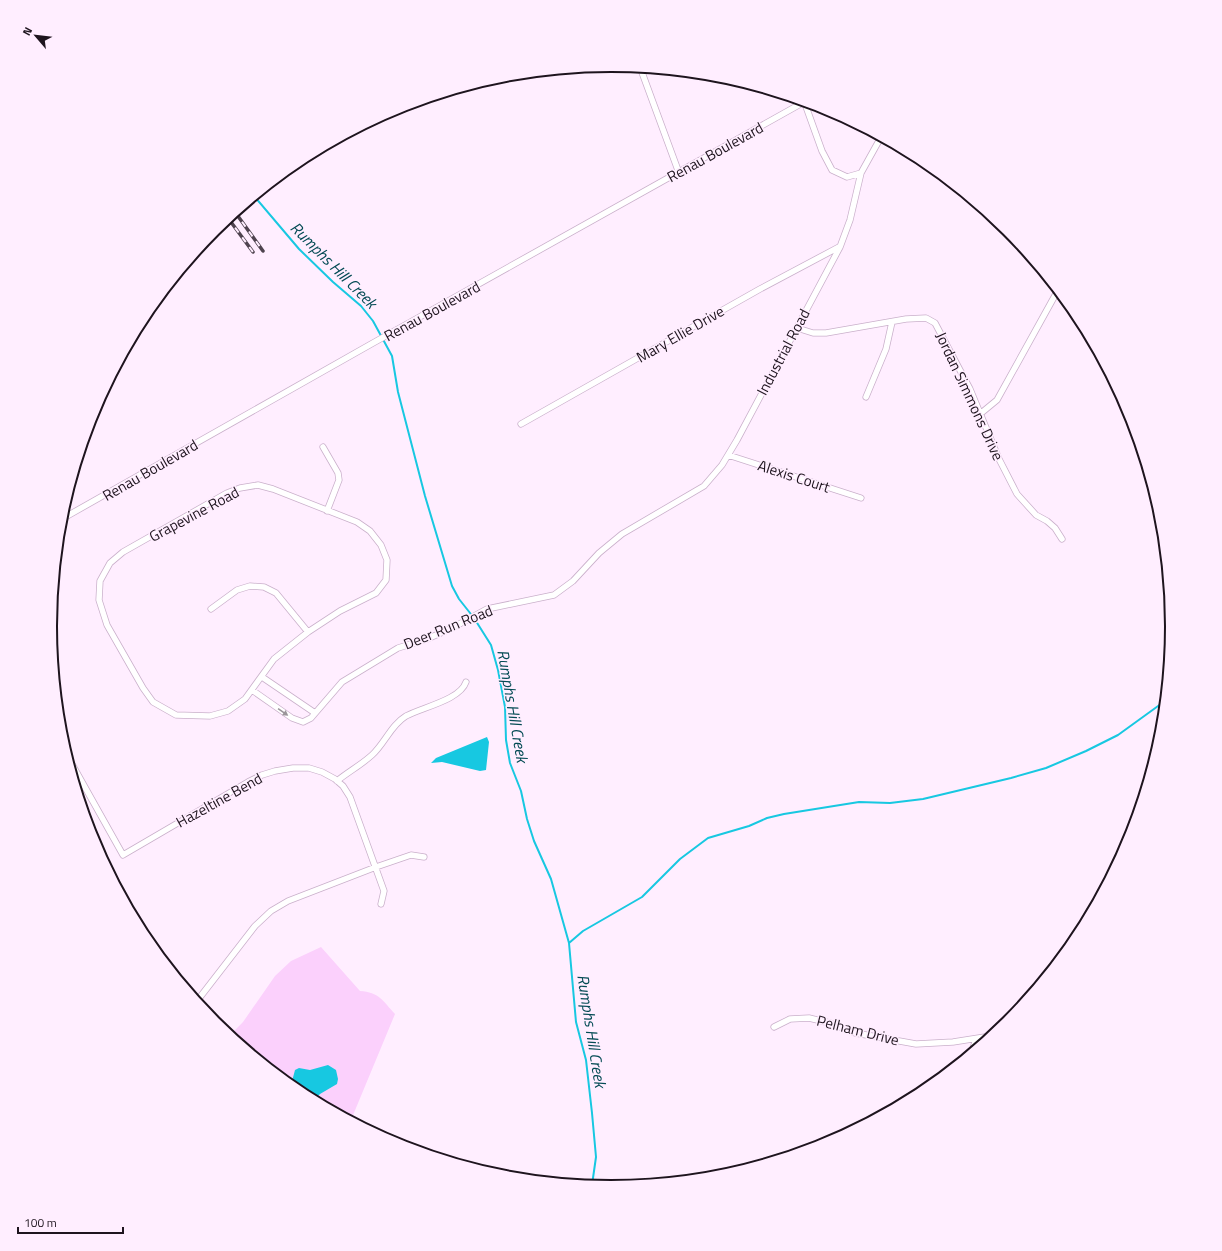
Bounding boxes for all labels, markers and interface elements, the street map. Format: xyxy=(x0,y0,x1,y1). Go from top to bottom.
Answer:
north arrow xyxy=(16,16,56,56)
text: N xyxy=(18,24,36,38)
street label: Renau Boulevard xyxy=(663,116,767,188)
water label: Rumphs Hill Creek xyxy=(285,216,384,315)
street label: Renau Boulevard xyxy=(380,275,484,347)
street label: Mary Ellie Drive xyxy=(632,300,728,368)
street label: Industrial Road xyxy=(751,305,815,399)
street label: Jordan Simmons Drive xyxy=(930,328,1010,464)
street label: Renau Boulevard xyxy=(98,433,202,507)
street label: Alexis Court xyxy=(755,454,834,499)
street label: Grapevine Road xyxy=(145,481,243,547)
street label: Deer Run Road xyxy=(400,599,496,655)
water label: Rumphs Hill Creek xyxy=(491,648,535,766)
one-way arrow xyxy=(278,708,288,716)
street label: Hazeltine Bend xyxy=(172,767,266,833)
water label: Rumphs Hill Creek xyxy=(571,973,613,1091)
street label: Pelham Drive xyxy=(814,1009,902,1051)
scale bar xyxy=(18,1209,123,1235)
text: 100 m xyxy=(24,1213,57,1232)

